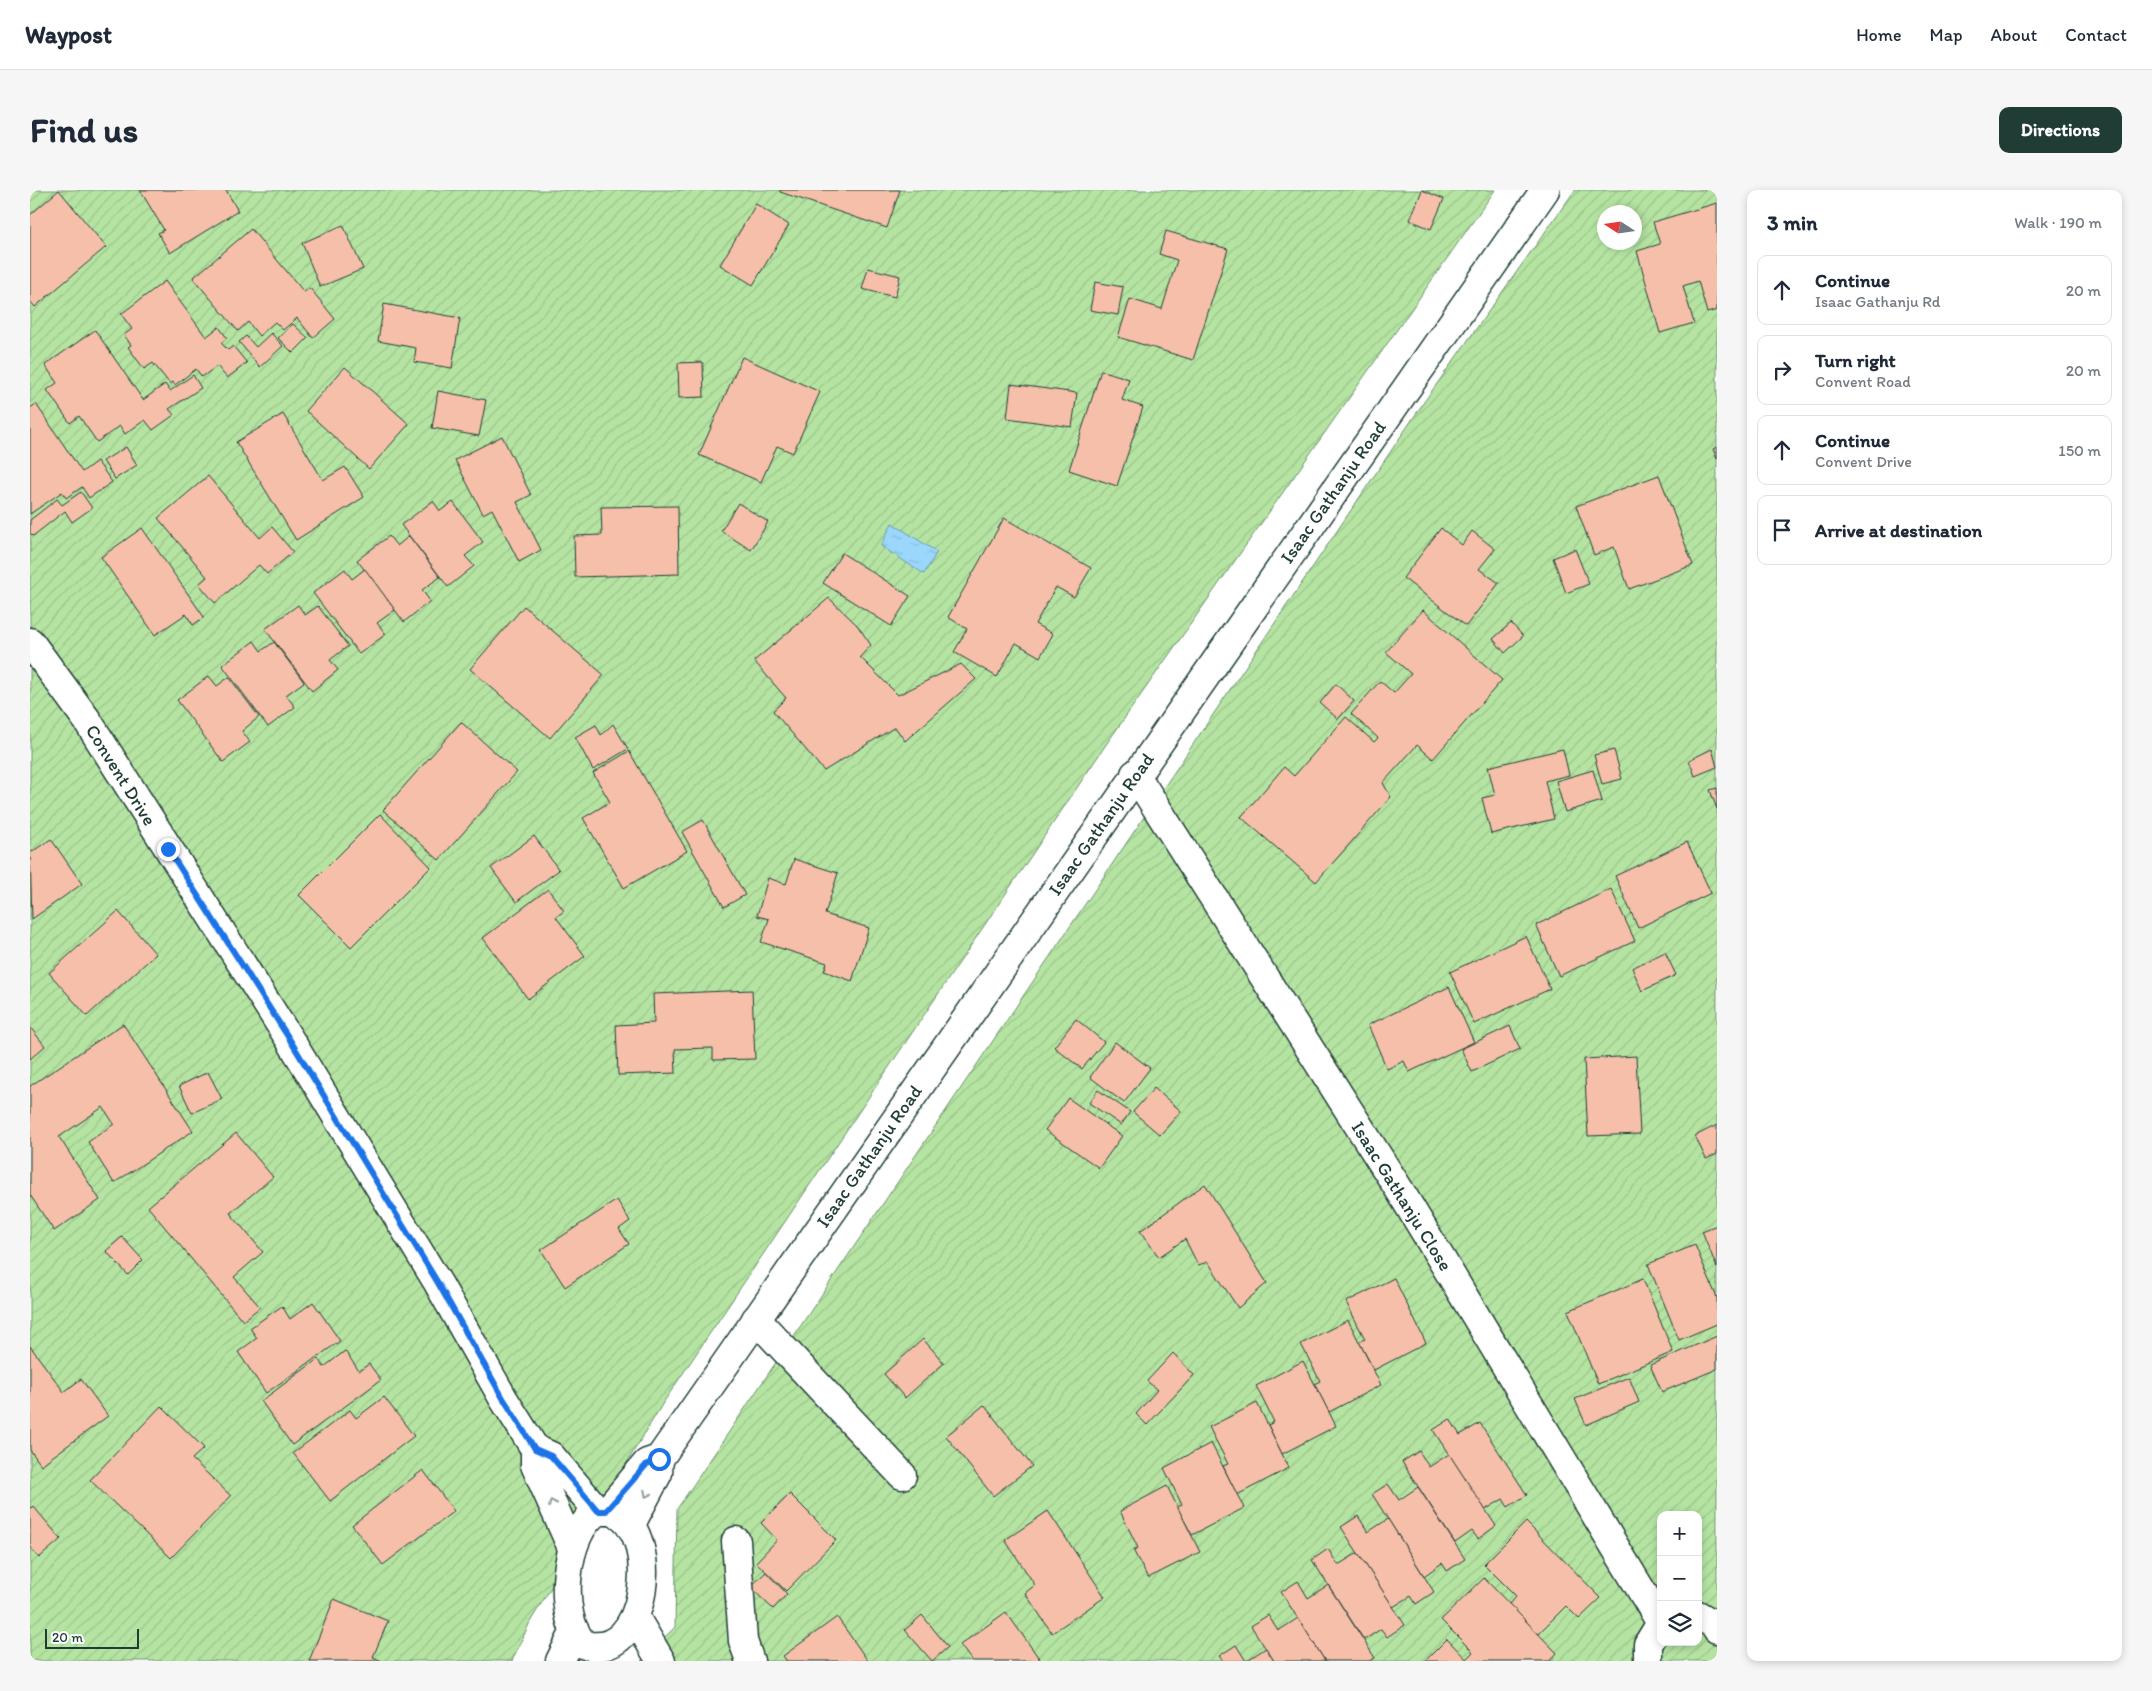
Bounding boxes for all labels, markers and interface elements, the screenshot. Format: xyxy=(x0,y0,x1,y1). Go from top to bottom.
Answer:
text: Waypost xyxy=(25,20,112,49)
text: Home xyxy=(1856,24,1902,46)
text: Map xyxy=(1930,24,1963,46)
text: About xyxy=(1991,24,2037,46)
text: Contact xyxy=(2065,24,2127,46)
button: Directions xyxy=(1999,107,2122,153)
text: Find us xyxy=(30,109,138,151)
north arrow xyxy=(1597,205,1642,250)
text: 3 min xyxy=(1767,210,1817,235)
text: Walk · 190 m xyxy=(2014,213,2102,232)
text: Continue xyxy=(1815,269,1890,292)
icon: ahead xyxy=(1768,276,1796,304)
text: 20 m xyxy=(2066,281,2101,300)
text: Isaac Gathanju Rd xyxy=(1815,292,1941,311)
text: Turn right xyxy=(1815,349,1896,372)
icon: right xyxy=(1768,356,1796,384)
text: 20 m xyxy=(2066,361,2101,380)
text: Convent Road xyxy=(1815,372,1911,391)
street label: Isaac Gathanju Road xyxy=(1275,416,1391,568)
text: Continue xyxy=(1815,429,1890,452)
icon: ahead xyxy=(1768,436,1796,464)
text: 150 m xyxy=(2058,441,2101,460)
text: Convent Drive xyxy=(1815,452,1912,471)
icon: arrive xyxy=(1768,516,1796,544)
text: Arrive at destination xyxy=(1815,519,1982,542)
street label: Convent Drive xyxy=(81,720,161,830)
street label: Isaac Gathanju Road xyxy=(1043,748,1159,900)
route end xyxy=(157,838,180,861)
street label: Isaac Gathanju Road xyxy=(811,1080,927,1232)
street label: Isaac Gathanju Close xyxy=(1347,1117,1457,1275)
route start xyxy=(648,1448,671,1471)
one-way arrow xyxy=(643,1488,653,1497)
one-way arrow xyxy=(548,1499,559,1508)
map controls xyxy=(1657,1511,1702,1646)
button: + xyxy=(1657,1511,1702,1556)
button: − xyxy=(1657,1556,1702,1601)
button: layers xyxy=(1657,1601,1702,1646)
scale bar xyxy=(45,1626,139,1649)
text: 20 m xyxy=(52,1629,83,1646)

